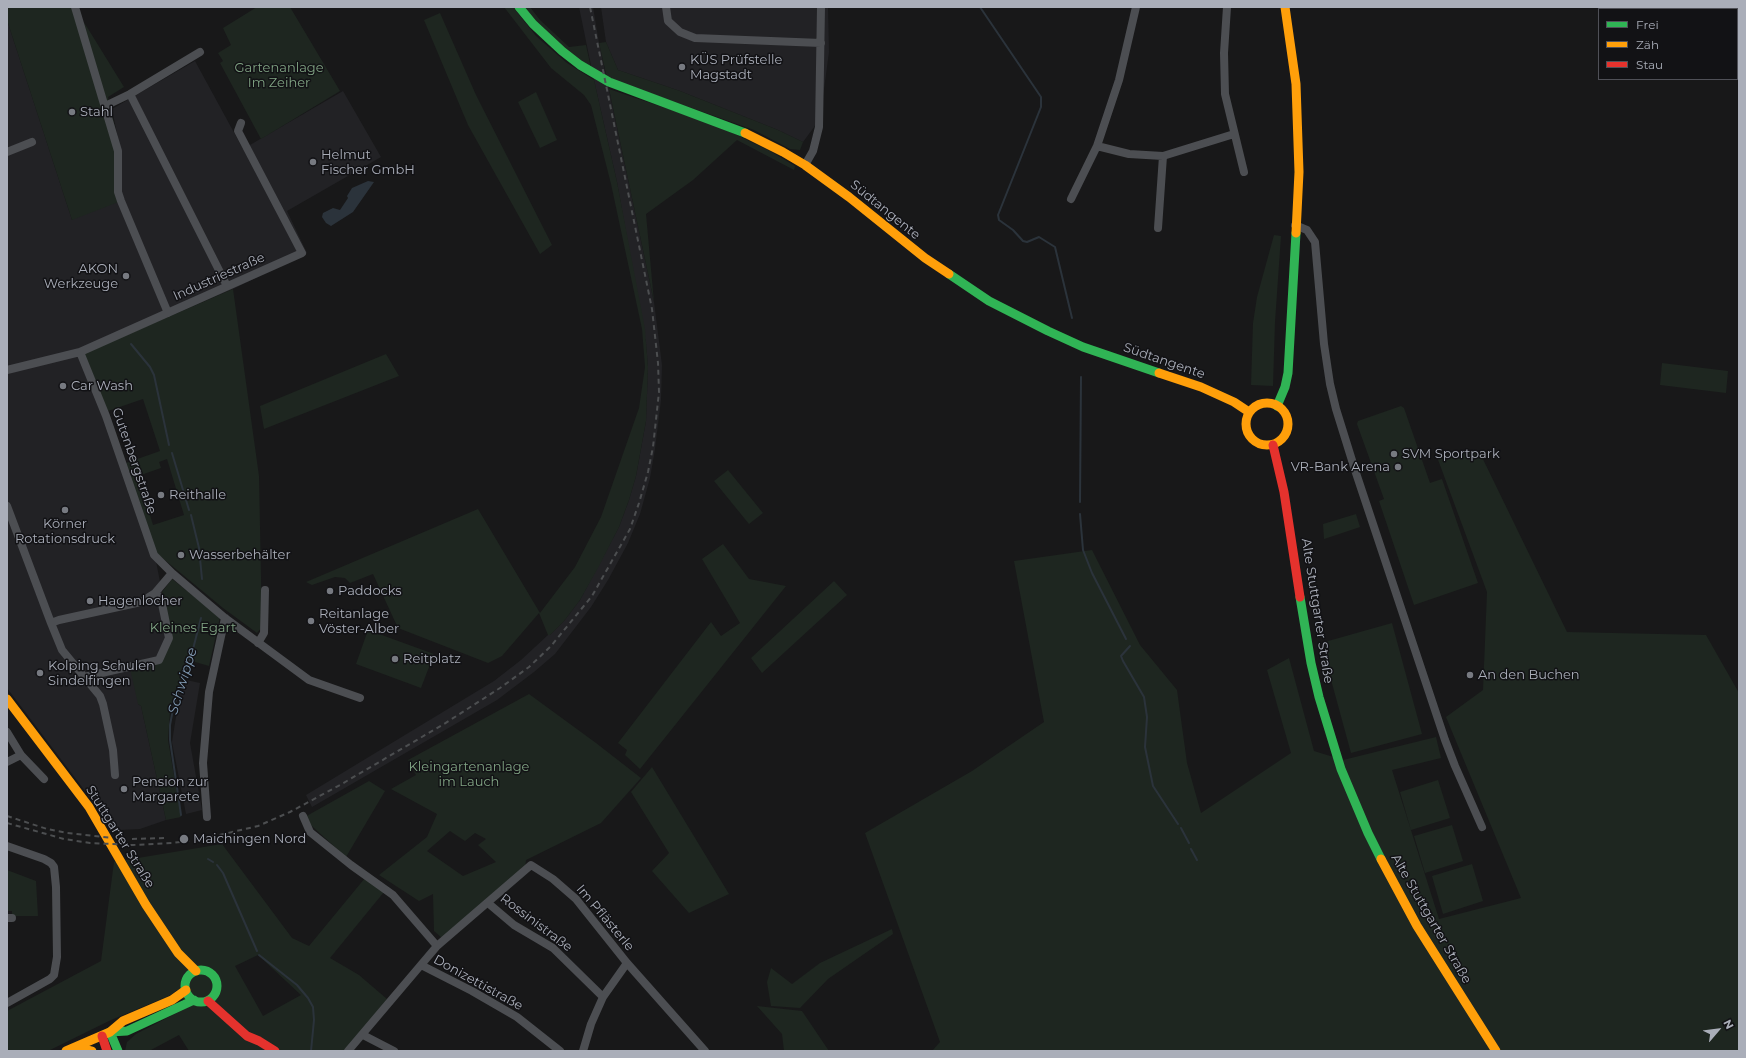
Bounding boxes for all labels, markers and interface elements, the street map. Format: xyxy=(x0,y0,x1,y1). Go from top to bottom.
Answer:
legend xyxy=(1598,8,1738,80)
text: Frei xyxy=(1636,17,1659,32)
text: Zäh xyxy=(1636,37,1659,52)
place label: KÜS Prüfstelle Magstadt xyxy=(690,52,782,83)
text: Stau xyxy=(1636,57,1663,72)
park label: Gartenanlage Im Zeiher xyxy=(234,60,324,91)
marker: KÜS Prüfstelle Magstadt xyxy=(677,62,687,72)
place label: Stahl xyxy=(80,104,113,120)
marker: Stahl xyxy=(67,107,77,117)
place label: Helmut Fischer GmbH xyxy=(321,147,415,178)
marker: Helmut Fischer GmbH xyxy=(308,157,318,167)
street label: Südtangente xyxy=(847,177,923,243)
street label: Industriestraße xyxy=(171,250,267,304)
place label: AKON Werkzeuge xyxy=(44,261,118,292)
marker: AKON Werkzeuge xyxy=(121,271,131,281)
street label: Südtangente xyxy=(1121,340,1207,382)
place label: Car Wash xyxy=(71,378,133,394)
marker: Car Wash xyxy=(58,381,68,391)
street label: Gutenbergstraße xyxy=(108,406,160,516)
place label: SVM Sportpark xyxy=(1402,446,1500,462)
marker: SVM Sportpark xyxy=(1389,449,1399,459)
place label: VR-Bank Arena xyxy=(1291,459,1390,475)
marker: VR-Bank Arena xyxy=(1393,462,1403,472)
place label: Reithalle xyxy=(169,487,226,503)
marker: Reithalle xyxy=(156,490,166,500)
marker: Körner Rotationsdruck xyxy=(60,505,70,515)
place label: Körner Rotationsdruck xyxy=(15,516,115,547)
street label: Alte Stuttgarter Straße xyxy=(1298,537,1336,685)
place label: Wasserbehälter xyxy=(189,547,291,563)
marker: Wasserbehälter xyxy=(176,550,186,560)
place label: Paddocks xyxy=(338,583,402,599)
marker: Paddocks xyxy=(325,586,335,596)
place label: Hagenlocher xyxy=(98,593,183,609)
marker: Hagenlocher xyxy=(85,596,95,606)
place label: Reitanlage Vöster-Alber xyxy=(319,606,399,637)
marker: Reitanlage Vöster-Alber xyxy=(306,616,316,626)
park label: Kleines Egart xyxy=(150,620,236,636)
water label: Schwippe xyxy=(165,645,201,717)
place label: Reitplatz xyxy=(403,651,461,667)
marker: Reitplatz xyxy=(390,654,400,664)
place label: Kolping Schulen Sindelfingen xyxy=(48,658,155,689)
place label: An den Buchen xyxy=(1478,667,1580,683)
marker: Kolping Schulen Sindelfingen xyxy=(35,668,45,678)
marker: An den Buchen xyxy=(1465,670,1475,680)
park label: Kleingartenanlage im Lauch xyxy=(409,759,529,790)
place label: Pension zur Margarete xyxy=(132,774,209,805)
street label: Stuttgarter Straße xyxy=(82,783,158,891)
marker: Pension zur Margarete xyxy=(119,784,129,794)
place label: Maichingen Nord xyxy=(193,831,306,847)
marker: Maichingen Nord xyxy=(178,833,190,845)
street label: Alte Stuttgarter Straße xyxy=(1388,852,1474,986)
street label: Im Pflästerle xyxy=(573,882,637,954)
street label: Rossinistraße xyxy=(497,891,575,955)
street label: Donizettistraße xyxy=(431,952,525,1014)
north arrow xyxy=(1698,1010,1738,1050)
text: N xyxy=(1720,1017,1737,1032)

